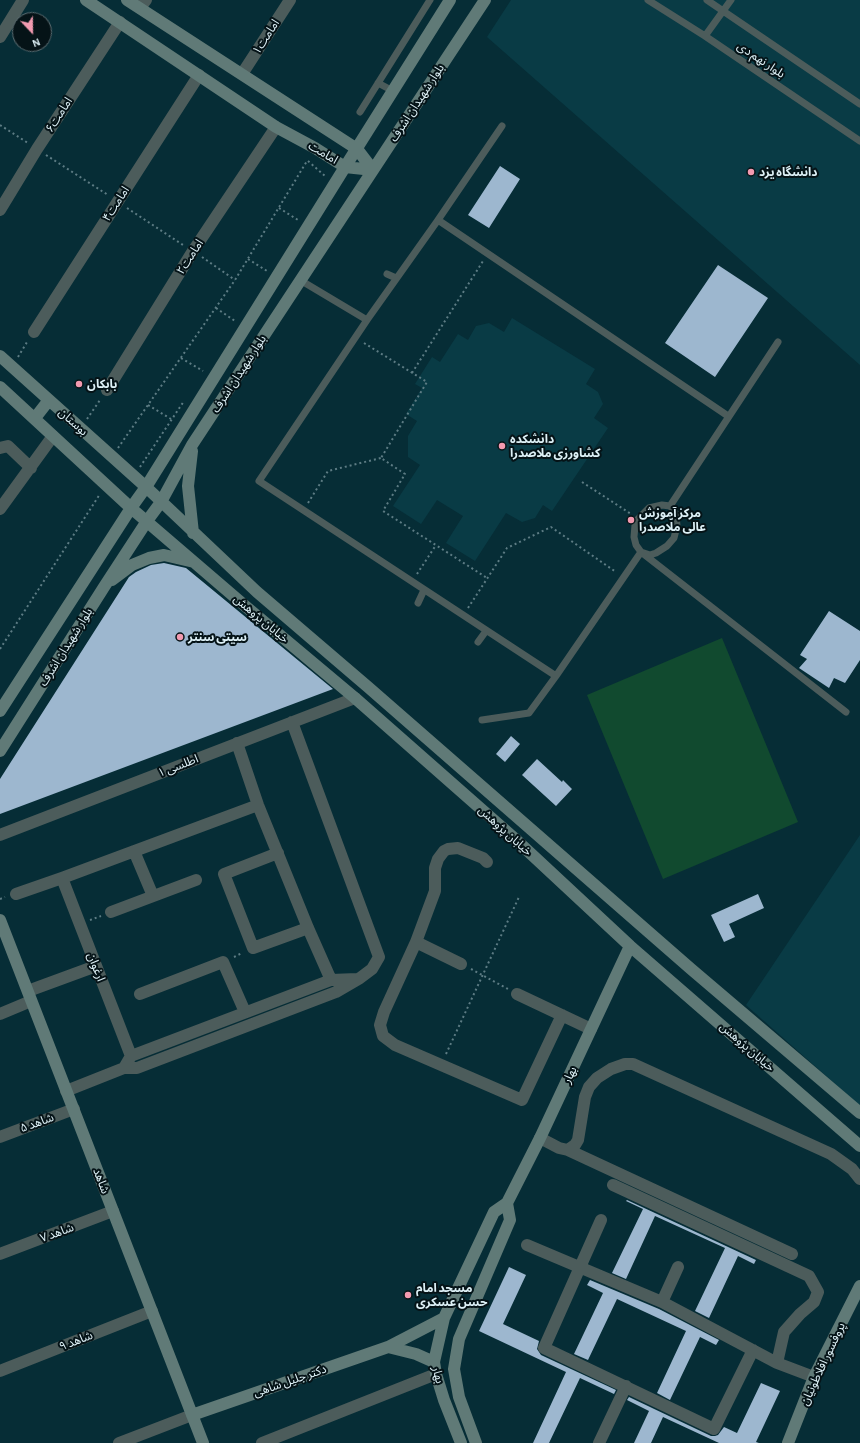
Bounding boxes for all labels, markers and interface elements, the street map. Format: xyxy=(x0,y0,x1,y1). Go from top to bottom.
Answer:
north arrow xyxy=(12,12,52,52)
street label: امامت۱ xyxy=(249,17,283,57)
text: N xyxy=(31,36,42,49)
street label: بلوار نهم دی xyxy=(734,39,788,81)
street label: بلوار شهیدان اشرف xyxy=(387,62,447,144)
street label: امامت۶ xyxy=(42,95,76,135)
street label: امامت xyxy=(306,139,340,167)
place label: دانشگاه یزد xyxy=(759,165,817,179)
marker: دانشگاه یزد xyxy=(746,167,756,177)
street label: امامت۴ xyxy=(99,184,133,224)
street label: امامت۲ xyxy=(173,237,207,277)
street label: بلوار شهیدان اشرف xyxy=(209,333,269,415)
place label: بابکان xyxy=(87,377,117,391)
marker: بابکان xyxy=(74,379,84,389)
street label: بوستان xyxy=(55,405,91,439)
place label: دانشکده کشاورزی ملاصدرا xyxy=(510,432,601,460)
marker: دانشکده کشاورزی ملاصدرا xyxy=(497,441,507,451)
place label: مرکز آموزش عالی ملّاصدرا xyxy=(639,506,706,534)
marker: مرکز آموزش عالی ملّاصدرا xyxy=(626,515,636,525)
street label: خیابان پژوهش xyxy=(230,592,292,646)
street label: بلوار شهیدان اشرف xyxy=(36,605,96,689)
place label: سیتی سنتر xyxy=(188,630,247,644)
marker: سیتی سنتر xyxy=(175,632,185,642)
street label: اطلسی ۱ xyxy=(156,752,200,780)
street label: خیابان پژوهش xyxy=(475,803,535,859)
street label: ارغوان xyxy=(84,951,108,983)
street label: خیابان پژوهش xyxy=(717,1019,777,1075)
street label: بهار xyxy=(560,1064,580,1086)
street label: شاهد ۵ xyxy=(18,1110,56,1136)
street label: شاهد xyxy=(90,1166,112,1196)
street label: شاهد ۷ xyxy=(38,1220,76,1246)
place label: مسجد امام حسن عسکری xyxy=(416,1281,488,1309)
marker: مسجد امام حسن عسکری xyxy=(403,1290,413,1300)
street label: پروفسور افلاطونیان xyxy=(797,1320,849,1408)
street label: شاهد ۹ xyxy=(57,1328,95,1354)
street label: دکتر جلیل شاهی xyxy=(252,1362,328,1400)
street label: بهار xyxy=(429,1365,447,1385)

